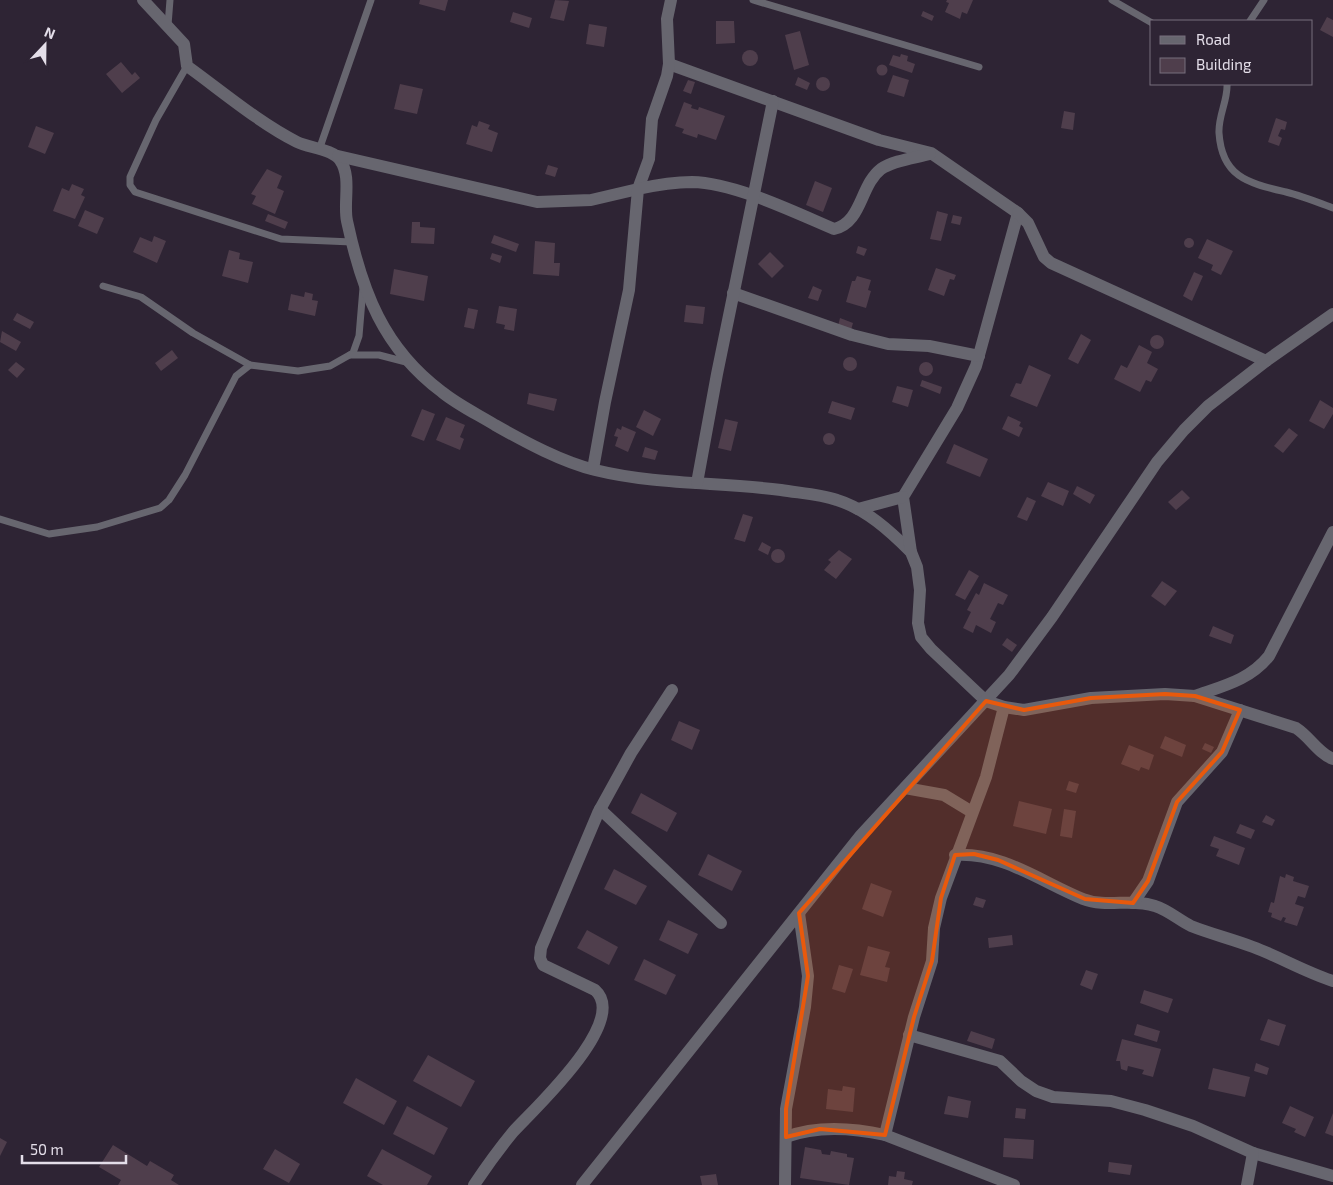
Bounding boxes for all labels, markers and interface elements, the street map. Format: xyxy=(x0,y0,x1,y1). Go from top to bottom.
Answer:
north arrow xyxy=(20,20,70,70)
legend xyxy=(1150,20,1313,85)
text: N xyxy=(42,23,58,42)
text: Road xyxy=(1196,30,1231,48)
text: Building xyxy=(1196,55,1252,73)
scale bar xyxy=(22,1132,126,1164)
text: 50 m xyxy=(30,1140,64,1158)

